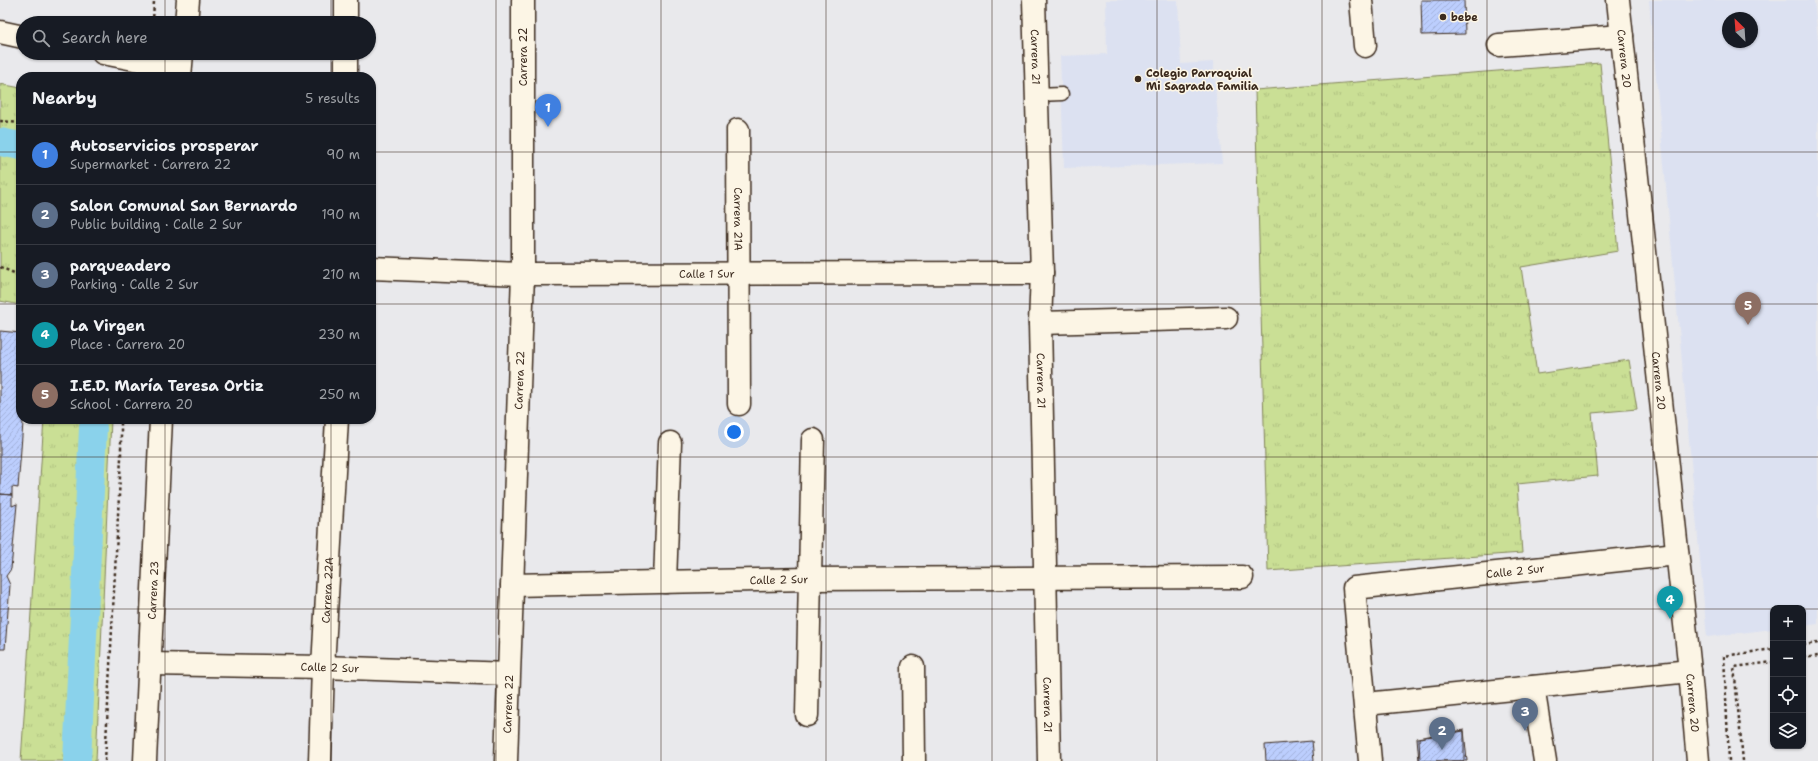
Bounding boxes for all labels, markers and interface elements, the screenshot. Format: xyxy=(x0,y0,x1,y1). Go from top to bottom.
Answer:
place label: bebe xyxy=(1451,10,1478,25)
marker: bebe xyxy=(1438,12,1448,22)
north arrow xyxy=(1722,12,1758,48)
search box xyxy=(16,16,376,60)
icon: search xyxy=(30,27,52,49)
text: Search here xyxy=(62,28,148,48)
street label: Carrera 22 xyxy=(516,28,531,86)
street label: Carrera 21 xyxy=(1027,29,1044,85)
street label: Carrera 20 xyxy=(1614,29,1635,89)
place label: Colegio Parroquial Mi Sagrada Familia xyxy=(1146,66,1259,94)
marker: Colegio Parroquial Mi Sagrada Familia xyxy=(1133,74,1143,84)
text: Nearby xyxy=(32,87,97,109)
text: 5 results xyxy=(305,90,360,107)
pin: 1 xyxy=(535,94,561,127)
text: Autoservicios prosperar xyxy=(70,136,259,156)
text: 1 xyxy=(42,146,48,163)
text: 90 m xyxy=(326,146,360,163)
text: Supermarket · Carrera 22 xyxy=(70,156,231,173)
street label: Carrera 21A xyxy=(731,187,746,251)
text: Salon Comunal San Bernardo xyxy=(70,196,297,216)
text: 2 xyxy=(40,206,50,223)
text: 190 m xyxy=(321,206,360,223)
text: Public building · Calle 2 Sur xyxy=(70,216,242,233)
text: parqueadero xyxy=(70,256,171,276)
text: 3 xyxy=(40,266,50,283)
text: 210 m xyxy=(322,266,360,283)
street label: Calle 1 Sur xyxy=(679,266,735,281)
text: Parking · Calle 2 Sur xyxy=(70,276,199,293)
pin: 5 xyxy=(1735,292,1761,325)
text: La Virgen xyxy=(70,316,145,336)
text: 4 xyxy=(40,326,50,343)
text: 230 m xyxy=(318,326,360,343)
text: Place · Carrera 20 xyxy=(70,336,185,353)
street label: Carrera 22 xyxy=(511,351,528,410)
street label: Carrera 20 xyxy=(1648,351,1669,411)
street label: Carrera 21 xyxy=(1033,353,1049,409)
text: I.E.D. María Teresa Ortiz xyxy=(70,376,264,396)
text: 5 xyxy=(41,386,49,403)
text: 250 m xyxy=(319,386,360,403)
text: School · Carrera 20 xyxy=(70,396,193,413)
your location xyxy=(724,422,744,442)
street label: Carrera 22A xyxy=(318,557,337,624)
street label: Calle 2 Sur xyxy=(1485,560,1545,582)
street label: Carrera 23 xyxy=(144,561,162,620)
street label: Calle 2 Sur xyxy=(749,572,808,588)
pin: 4 xyxy=(1657,586,1683,619)
map controls xyxy=(1770,605,1806,749)
button: + xyxy=(1770,605,1806,641)
button: − xyxy=(1770,641,1806,677)
street label: Calle 2 Sur xyxy=(300,659,360,676)
street label: Carrera 20 xyxy=(1683,673,1703,733)
street label: Carrera 22 xyxy=(499,674,517,734)
street label: Carrera 21 xyxy=(1040,677,1056,733)
button: locate xyxy=(1770,677,1806,713)
pin: 3 xyxy=(1512,698,1538,731)
button: layers xyxy=(1770,713,1806,749)
pin: 2 xyxy=(1429,717,1455,750)

